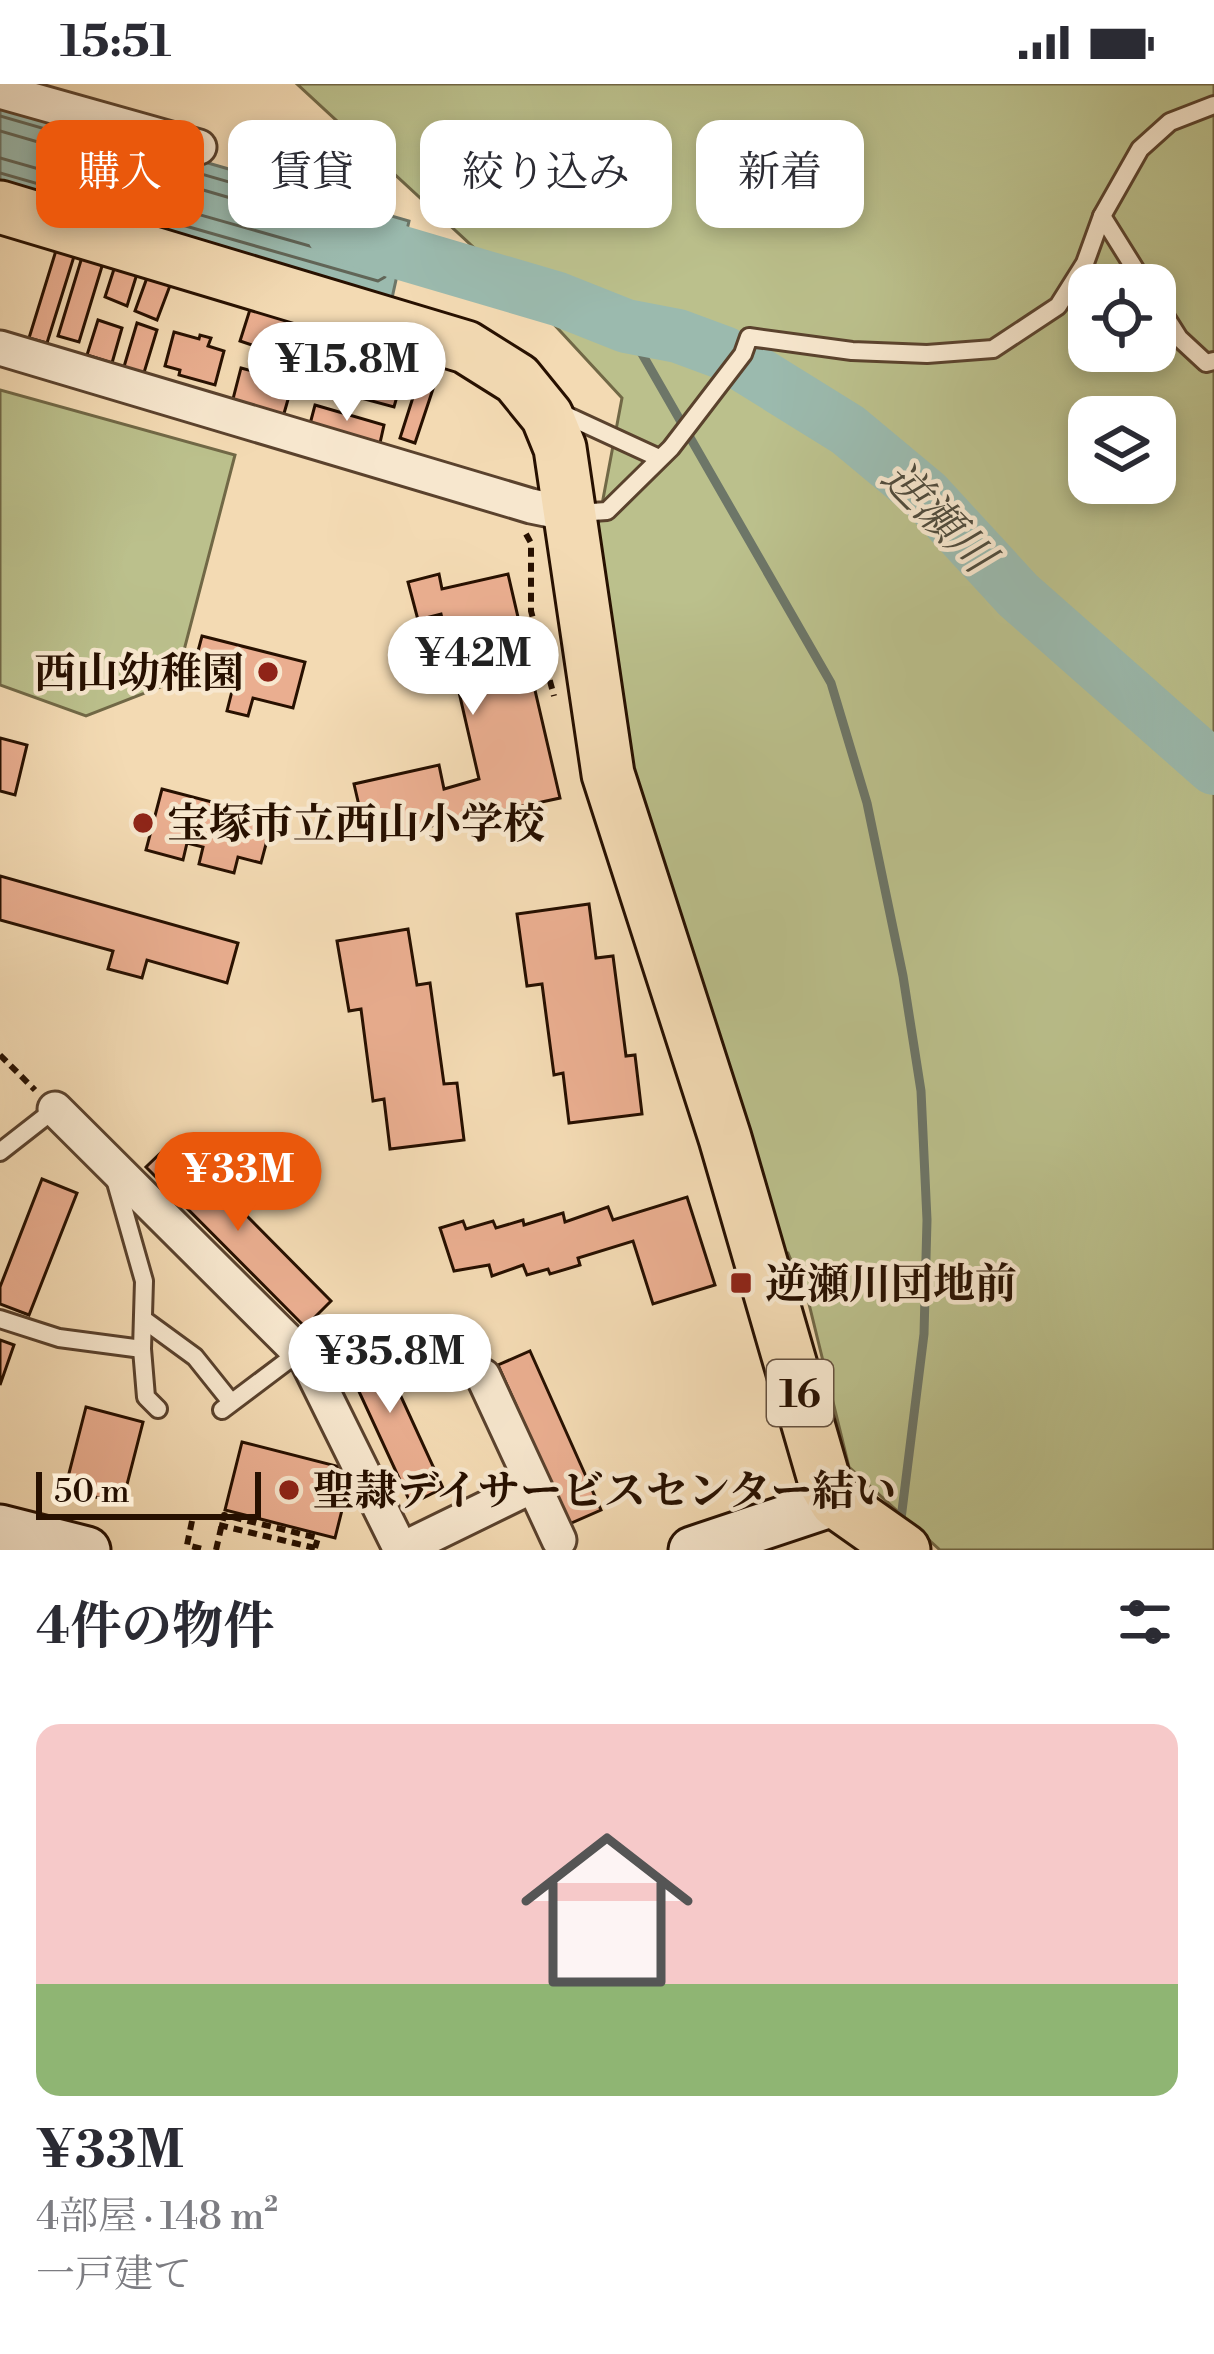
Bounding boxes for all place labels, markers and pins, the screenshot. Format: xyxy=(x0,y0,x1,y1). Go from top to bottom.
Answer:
pin: ¥15.8M xyxy=(249,322,445,424)
pin: ¥42M xyxy=(402,616,544,718)
place label: 西山幼稚園 xyxy=(34,648,244,701)
marker: 西山幼稚園 xyxy=(255,659,281,685)
place label: 宝塚市立西山小学校 xyxy=(167,799,545,852)
marker: 宝塚市立西山小学校 xyxy=(130,810,156,836)
pin: ¥33M xyxy=(167,1132,309,1234)
place label: 逆瀬川団地前 xyxy=(765,1259,1017,1312)
marker: 逆瀬川団地前 xyxy=(728,1270,754,1296)
pin: ¥35.8M xyxy=(292,1314,488,1416)
place label: 聖隷デイサービスセンター結い xyxy=(313,1466,896,1519)
marker: 聖隷デイサービスセンター結い xyxy=(276,1477,302,1503)

